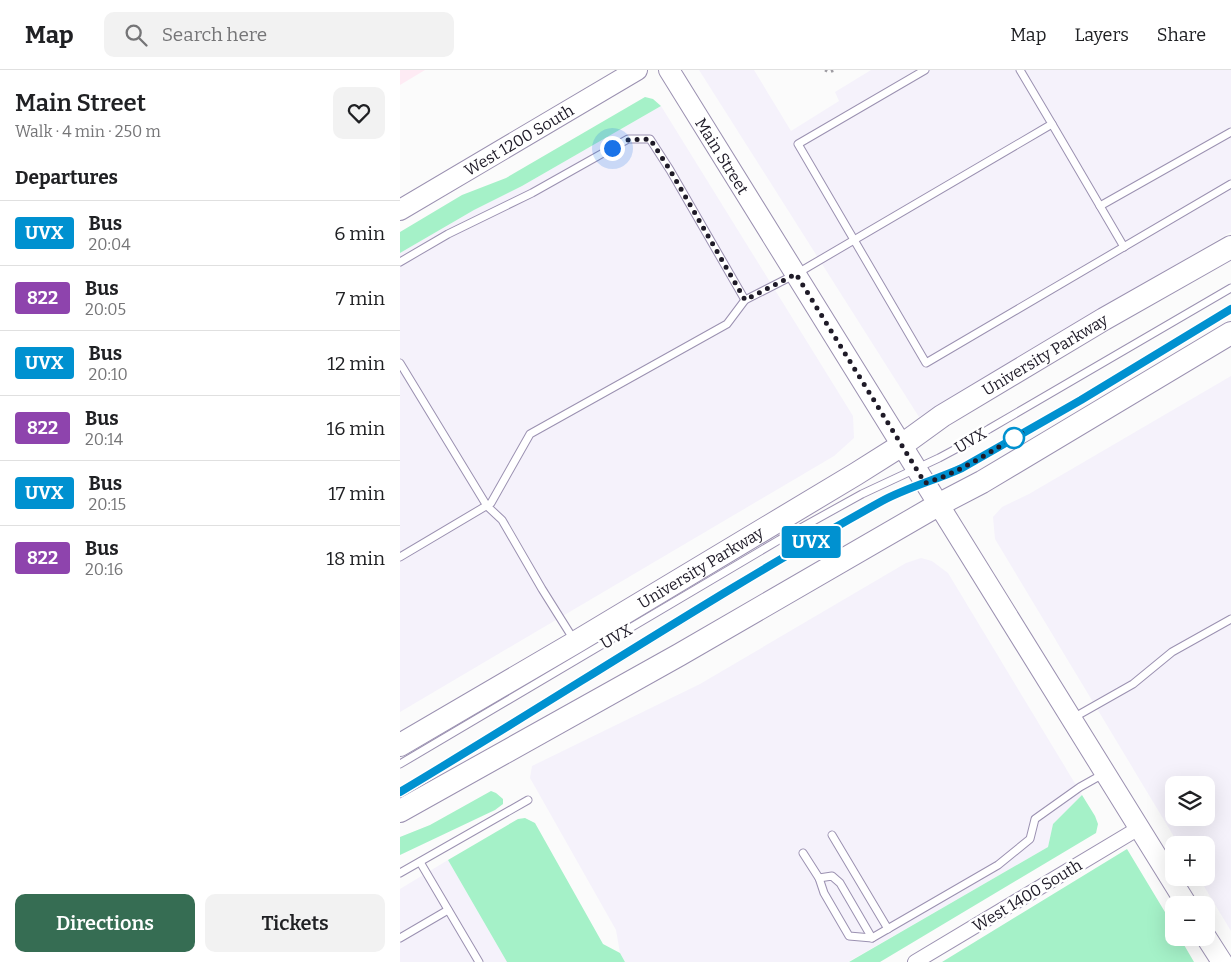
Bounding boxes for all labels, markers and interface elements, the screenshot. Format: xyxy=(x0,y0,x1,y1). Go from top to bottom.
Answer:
search box xyxy=(104,12,454,57)
text: Map xyxy=(25,21,74,49)
icon: search xyxy=(122,21,150,49)
text: Search here xyxy=(162,23,267,46)
text: Map xyxy=(1010,24,1046,46)
text: Layers xyxy=(1074,24,1129,46)
text: Share xyxy=(1157,24,1206,46)
button: heart xyxy=(333,87,385,139)
text: Main Street xyxy=(15,89,146,117)
street label: West 1200 South xyxy=(461,101,577,180)
street label: Main Street xyxy=(691,114,753,198)
text: Walk · 4 min · 250 m xyxy=(15,122,161,141)
your location xyxy=(600,136,625,161)
text: Departures xyxy=(15,166,118,189)
text: Bus xyxy=(89,212,122,235)
text: UVX xyxy=(25,222,64,244)
text: 6 min xyxy=(334,222,385,245)
text: 20:04 xyxy=(89,235,131,254)
text: Bus xyxy=(85,277,119,300)
text: 822 xyxy=(27,287,58,309)
text: 7 min xyxy=(336,287,385,310)
text: 20:05 xyxy=(85,300,126,319)
street label: University Parkway xyxy=(979,310,1112,400)
text: Bus xyxy=(89,342,122,365)
text: UVX xyxy=(25,352,64,374)
text: 12 min xyxy=(327,352,385,375)
text: 20:10 xyxy=(89,365,128,384)
text: Bus xyxy=(85,407,119,430)
text: 822 xyxy=(27,417,58,439)
text: 16 min xyxy=(327,417,385,440)
street label: UVX xyxy=(951,424,990,457)
unlabelled marker xyxy=(1003,427,1025,449)
text: 20:14 xyxy=(85,430,123,449)
text: Bus xyxy=(89,472,122,495)
text: UVX xyxy=(25,482,64,504)
text: 17 min xyxy=(328,482,385,505)
text: 20:15 xyxy=(89,495,126,514)
street label: University Parkway xyxy=(635,523,767,613)
line badge: UVX xyxy=(782,526,840,558)
text: UVX xyxy=(792,531,830,553)
text: Bus xyxy=(85,537,119,560)
text: 822 xyxy=(27,547,58,569)
text: 18 min xyxy=(326,547,385,570)
text: 20:16 xyxy=(85,560,123,579)
street label: UVX xyxy=(597,620,636,653)
map controls xyxy=(1165,776,1215,946)
button: layers xyxy=(1165,776,1215,826)
button: + xyxy=(1165,836,1215,886)
street label: West 1400 South xyxy=(969,855,1085,936)
button: Directions xyxy=(15,894,195,952)
button: Tickets xyxy=(205,894,385,952)
button: − xyxy=(1165,896,1215,946)

